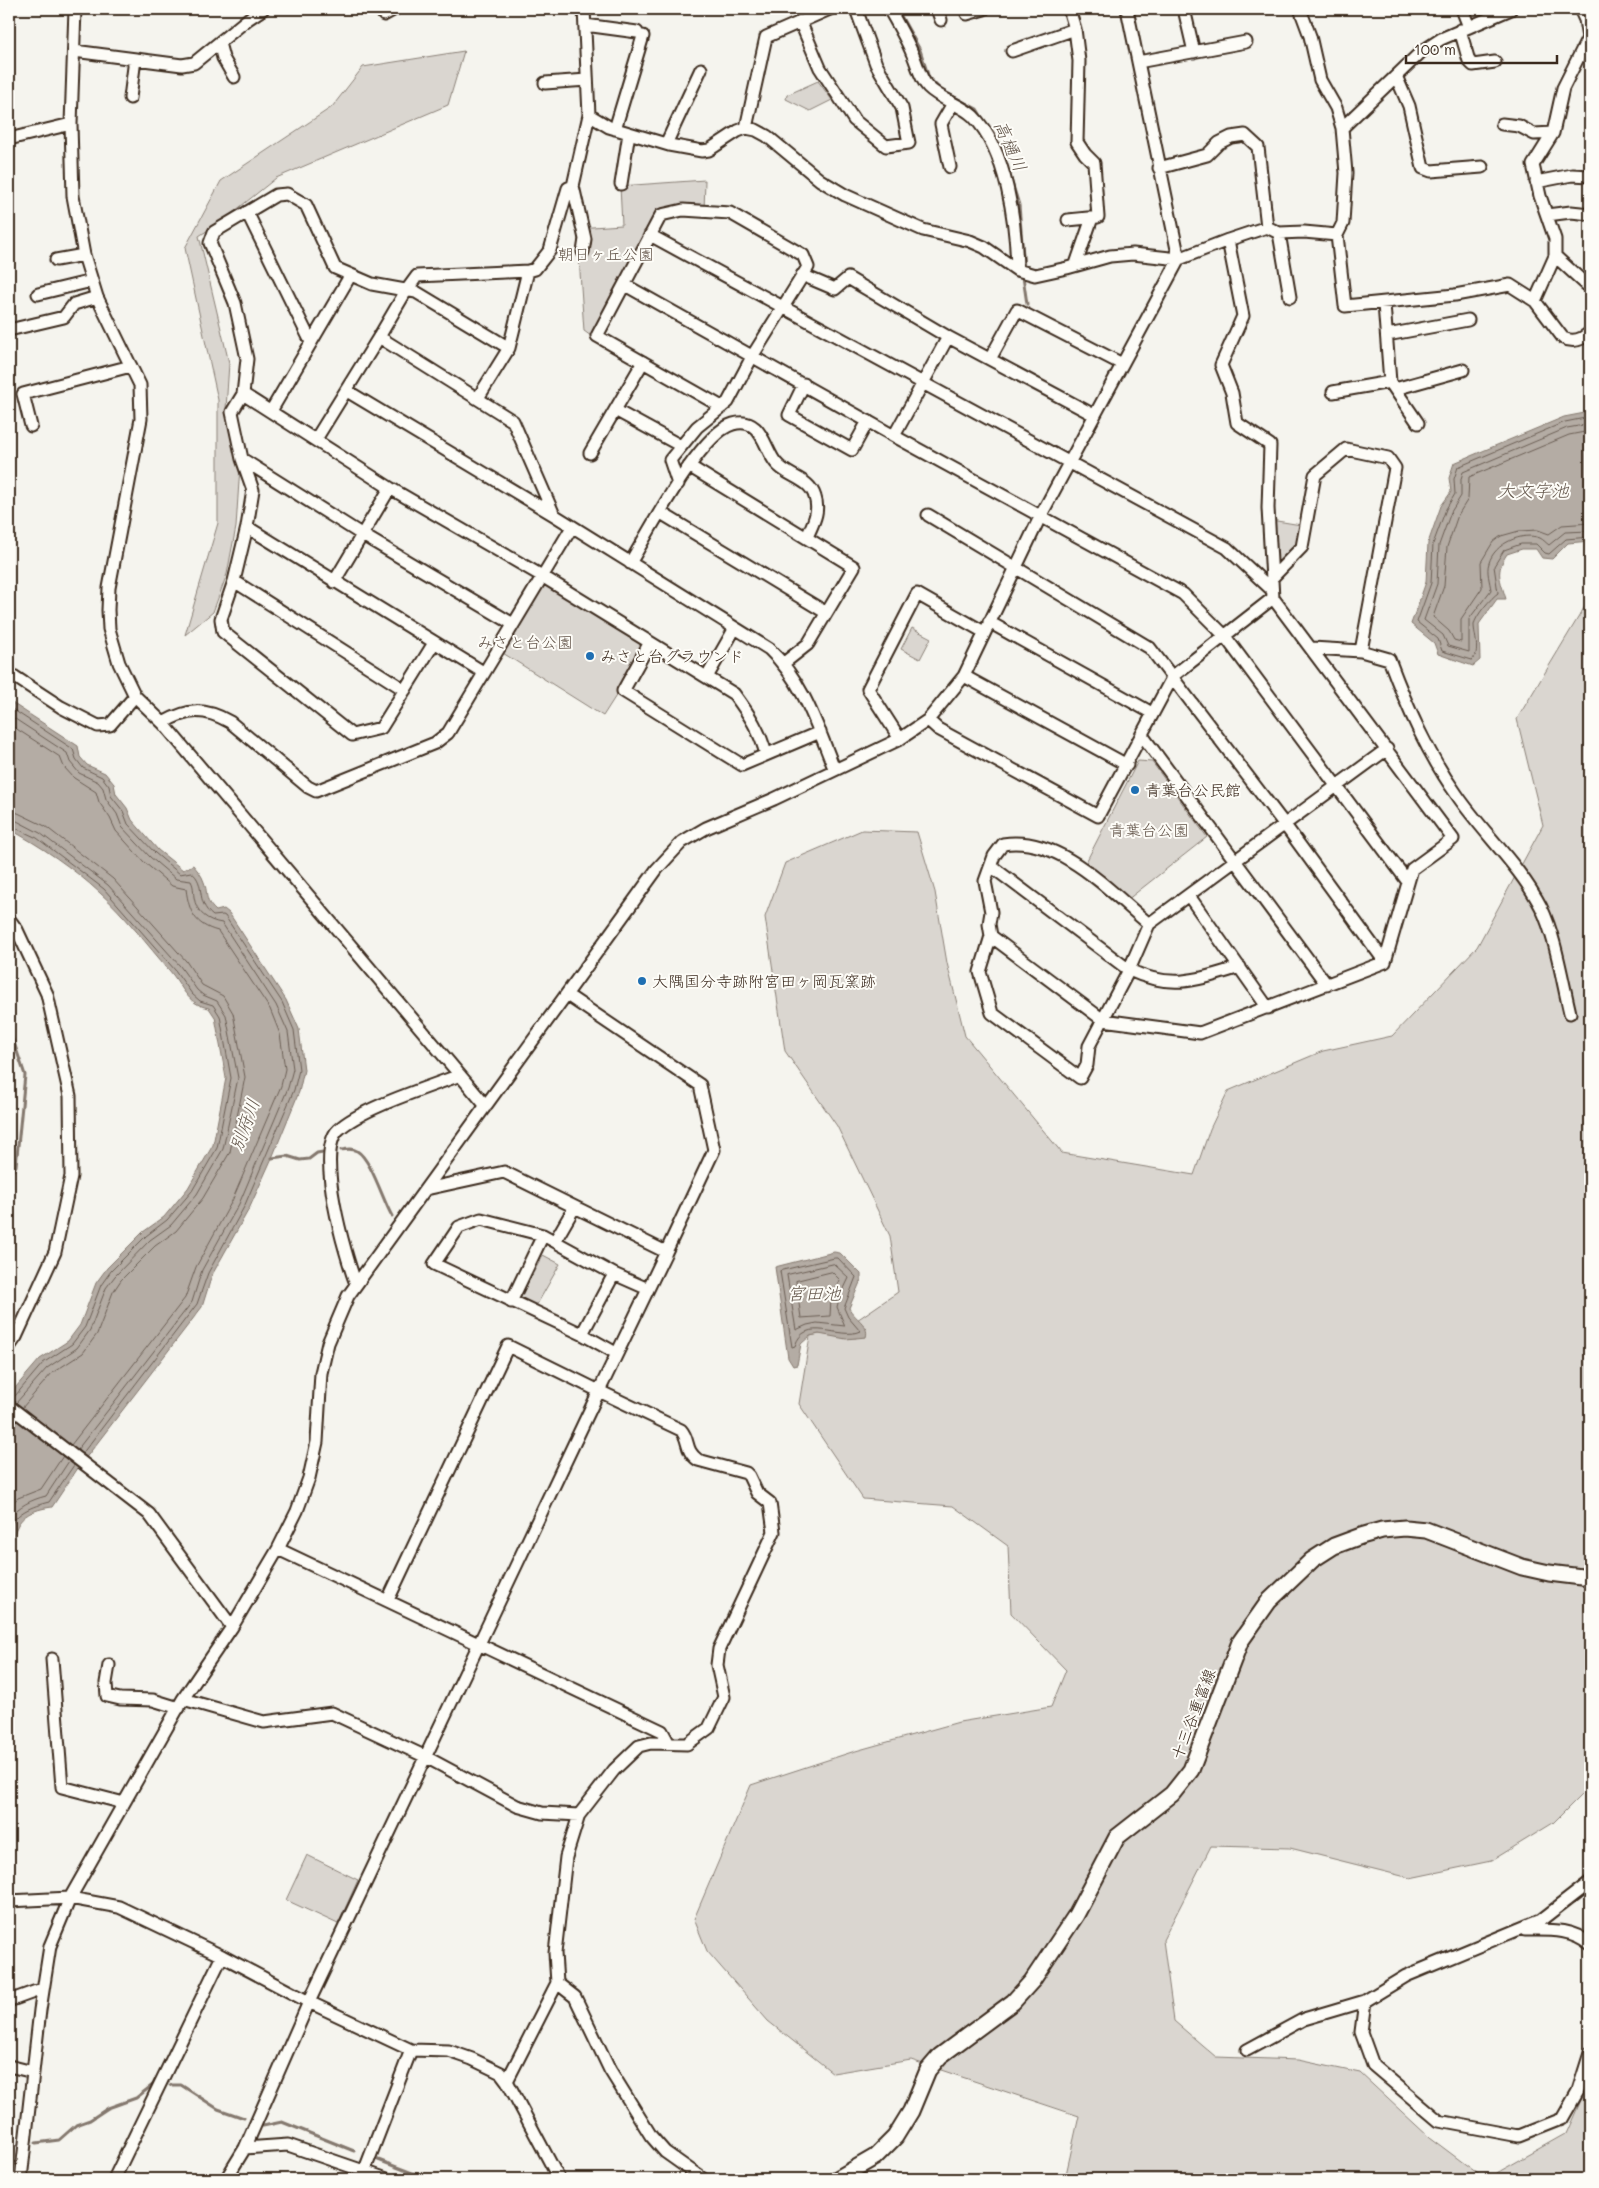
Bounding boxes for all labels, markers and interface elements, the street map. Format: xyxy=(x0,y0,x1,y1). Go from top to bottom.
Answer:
scale bar xyxy=(1406,32,1558,64)
text: 100 m xyxy=(1414,39,1456,59)
water label: 高樋川 xyxy=(989,116,1033,175)
park label: 朝日ヶ丘公園 xyxy=(558,243,654,264)
water label: 大文字池 xyxy=(1497,478,1570,502)
park label: みさと台公園 xyxy=(477,631,573,652)
place label: みさと台グラウンド xyxy=(600,645,744,666)
marker: みさと台グラウンド xyxy=(584,650,596,662)
place label: 青葉台公民館 xyxy=(1145,779,1241,800)
marker: 青葉台公民館 xyxy=(1129,784,1141,796)
park label: 青葉台公園 xyxy=(1109,819,1189,840)
place label: 大隅国分寺跡附宮田ヶ岡瓦窯跡 xyxy=(652,970,876,991)
marker: 大隅国分寺跡附宮田ヶ岡瓦窯跡 xyxy=(636,975,648,987)
water label: 別府川 xyxy=(224,1095,265,1154)
water label: 宮田池 xyxy=(787,1281,842,1305)
street label: 十三谷重富線 xyxy=(1166,1665,1220,1762)

